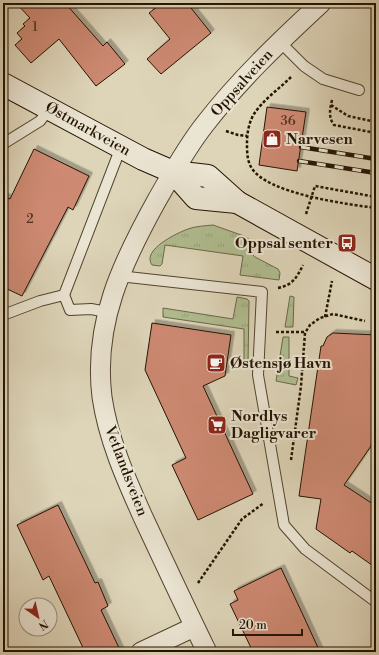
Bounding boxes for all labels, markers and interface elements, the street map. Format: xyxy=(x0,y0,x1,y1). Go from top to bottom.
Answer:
house number: 1 xyxy=(32,19,38,35)
street label: Oppsalveien xyxy=(207,45,277,121)
street label: Østmarkveien xyxy=(42,98,134,160)
house number: 36 xyxy=(280,113,296,129)
shop icon: Narvesen xyxy=(261,128,283,150)
place label: Narvesen xyxy=(286,130,354,149)
house number: 2 xyxy=(26,211,34,227)
bus stop icon: Oppsal senter xyxy=(336,232,358,254)
place label: Oppsal senter xyxy=(235,234,333,253)
cafe icon: Østensjø Havn xyxy=(205,352,227,374)
place label: Østensjø Havn xyxy=(230,354,332,373)
place label: Nordlys Dagligvarer xyxy=(231,407,317,443)
supermarket icon: Nordlys Dagligvarer xyxy=(206,414,228,436)
street label: Vetlandsveien xyxy=(100,422,152,519)
north arrow xyxy=(18,597,58,637)
scale bar xyxy=(233,611,302,637)
text: N xyxy=(35,616,51,633)
text: 20 m xyxy=(239,618,267,633)

